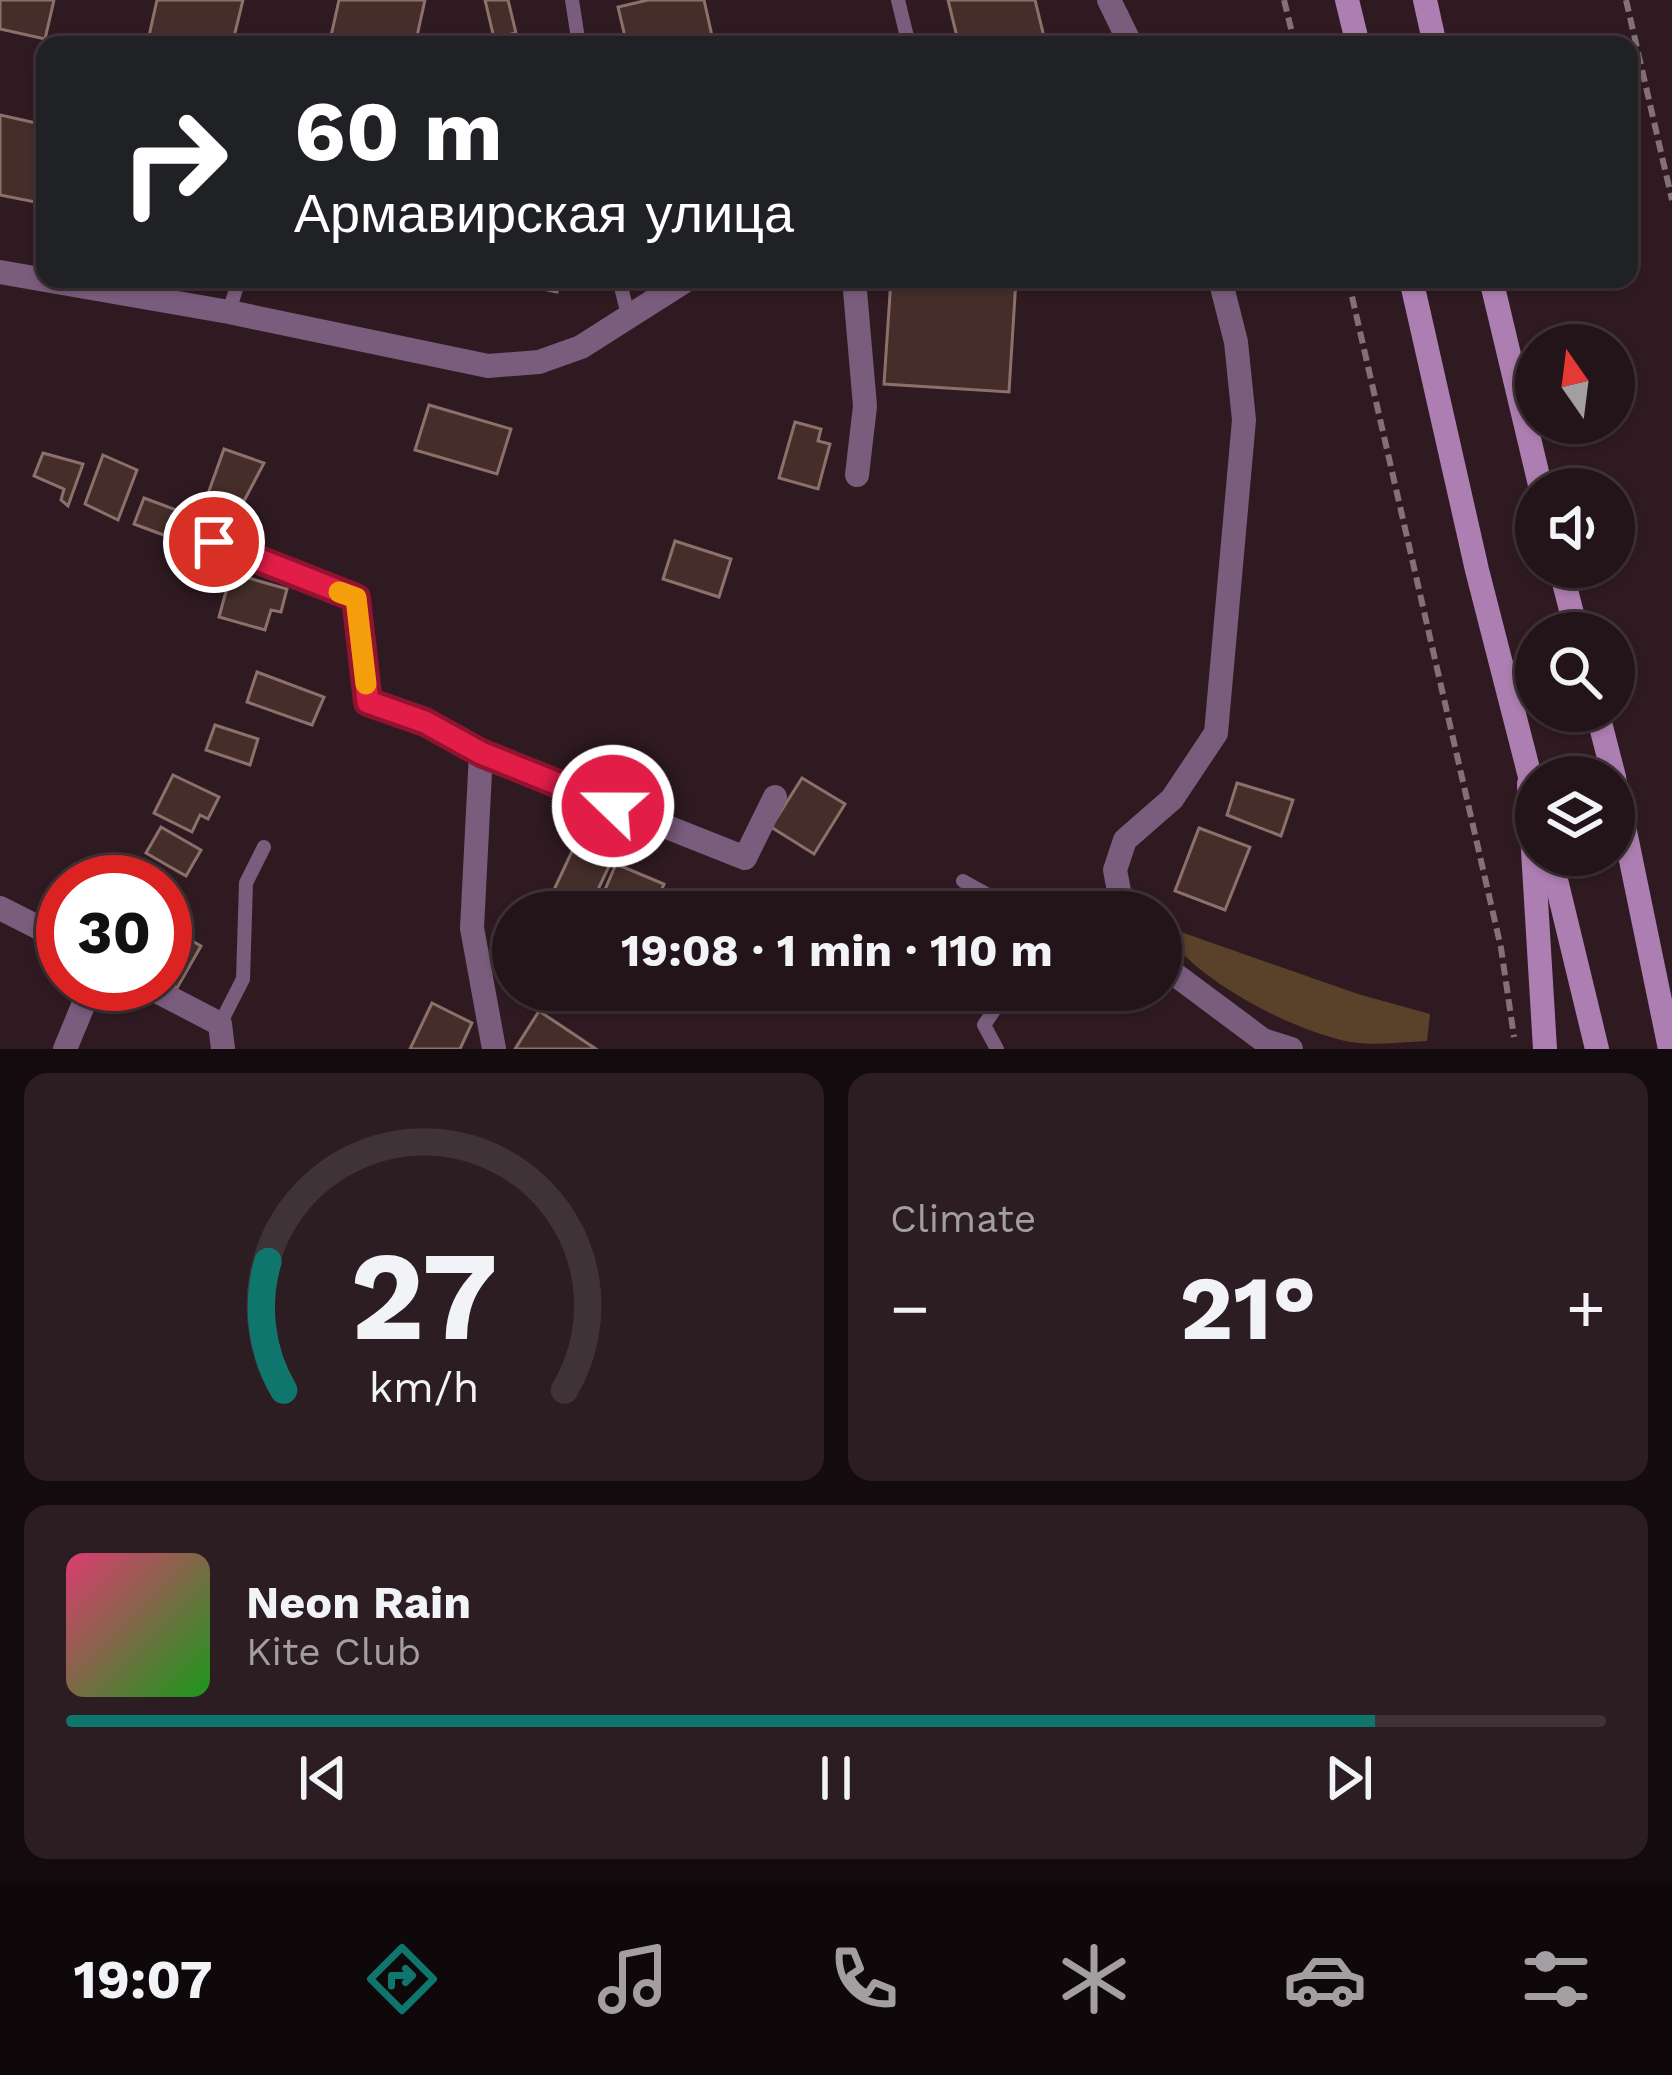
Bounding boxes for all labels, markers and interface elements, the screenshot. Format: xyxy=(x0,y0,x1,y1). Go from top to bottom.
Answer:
text: 60 m xyxy=(294,82,503,180)
icon: right xyxy=(96,84,252,240)
text: Армавирская улица xyxy=(294,182,794,245)
north arrow xyxy=(1515,324,1635,444)
map controls xyxy=(1515,324,1635,876)
button: sound xyxy=(1515,468,1635,588)
pin xyxy=(163,491,265,593)
icon: arrive xyxy=(181,509,247,575)
button: search xyxy=(1515,612,1635,732)
position arrow xyxy=(550,743,676,869)
button: layers xyxy=(1515,756,1635,876)
speed limit sign: 30 xyxy=(36,855,192,1011)
text: 19:08 · 1 min · 110 m xyxy=(621,924,1053,977)
text: Climate xyxy=(890,1196,1036,1241)
text: 27 xyxy=(350,1223,498,1369)
text: 21° xyxy=(1180,1255,1316,1361)
text: − xyxy=(890,1270,930,1347)
text: + xyxy=(1566,1270,1606,1347)
text: km/h xyxy=(369,1362,479,1412)
text: Neon Rain xyxy=(246,1576,471,1629)
text: Kite Club xyxy=(246,1629,421,1674)
icon: previous xyxy=(290,1745,356,1811)
icon: pause xyxy=(803,1745,869,1811)
icon: next xyxy=(1316,1745,1382,1811)
icon: directions xyxy=(360,1937,444,2021)
icon: music xyxy=(591,1937,675,2021)
icon: phone xyxy=(822,1937,906,2021)
icon: climate xyxy=(1052,1937,1136,2021)
icon: car xyxy=(1283,1937,1367,2021)
icon: filters xyxy=(1514,1937,1598,2021)
text: 19:07 xyxy=(73,1948,213,2011)

